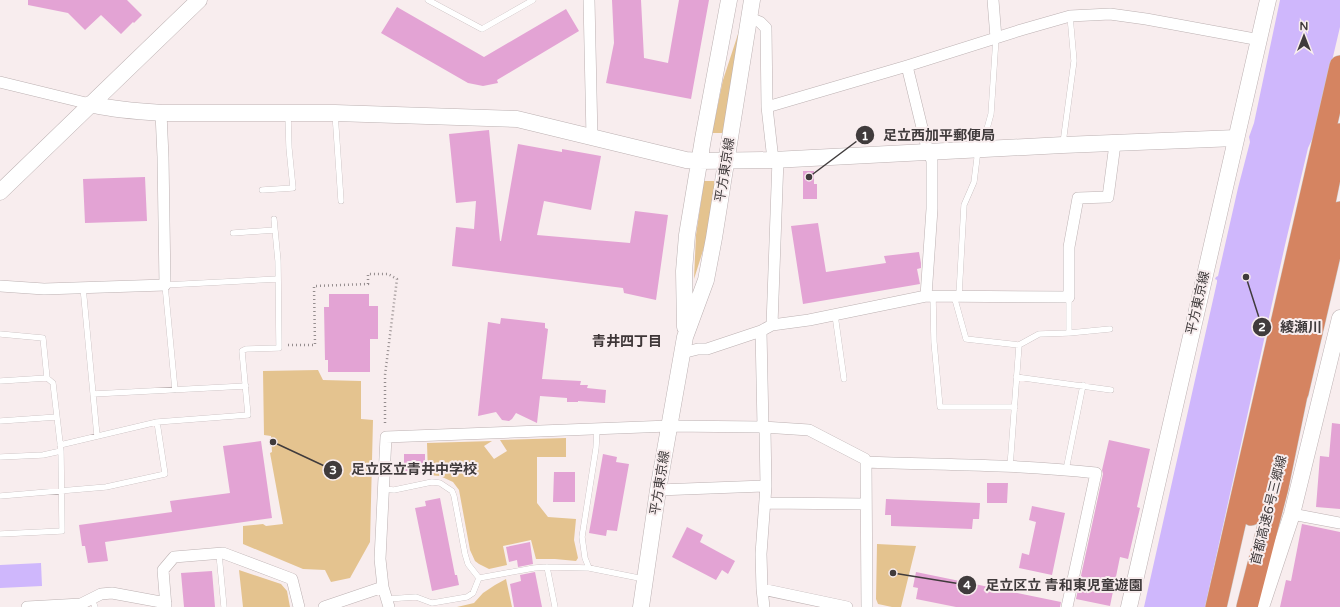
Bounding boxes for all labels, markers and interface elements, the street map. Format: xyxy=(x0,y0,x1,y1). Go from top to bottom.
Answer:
north arrow xyxy=(1284,16,1324,56)
text: N xyxy=(1300,20,1308,33)
callout: 足立西加平郵便局 xyxy=(855,122,1003,148)
text: 足立西加平郵便局 xyxy=(883,127,995,144)
text: 1 xyxy=(861,129,869,143)
street label: 平方東京線 xyxy=(712,137,738,203)
street label: 平方東京線 xyxy=(1183,270,1213,336)
callout: 綾瀬川 xyxy=(1252,314,1330,340)
text: 綾瀬川 xyxy=(1280,319,1322,336)
text: 2 xyxy=(1258,320,1266,334)
district label: 青井四丁目 xyxy=(592,333,662,350)
street label: 平方東京線 xyxy=(647,450,673,516)
street label: 首都高速6号三郷線 xyxy=(1248,454,1290,566)
callout: 足立区立青井中学校 xyxy=(323,457,485,483)
text: 足立区立青井中学校 xyxy=(351,461,477,478)
text: 3 xyxy=(329,463,337,477)
callout: 足立区立 青和東児童遊園 xyxy=(957,572,1151,598)
text: 足立区立 青和東児童遊園 xyxy=(985,577,1143,594)
text: 4 xyxy=(963,578,971,592)

